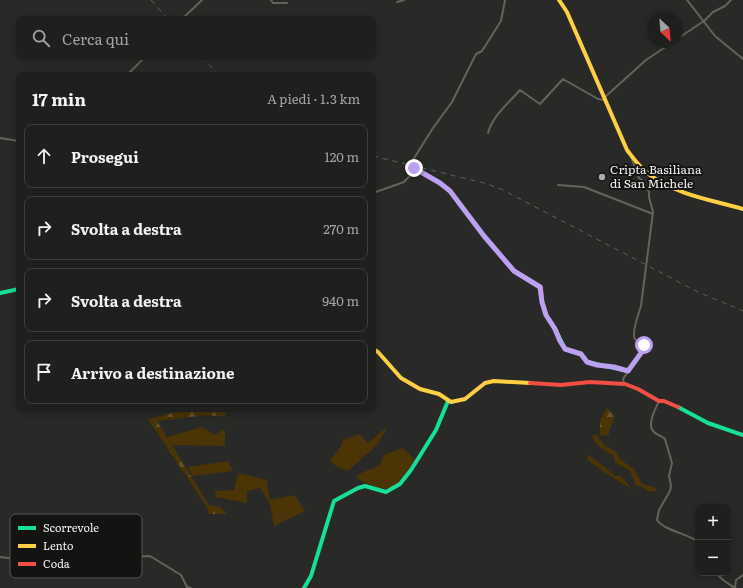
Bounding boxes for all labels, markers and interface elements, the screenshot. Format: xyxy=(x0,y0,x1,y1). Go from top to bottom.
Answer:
north arrow xyxy=(647,12,683,48)
search box xyxy=(16,16,376,60)
icon: search xyxy=(30,27,52,49)
text: Cerca qui xyxy=(62,27,129,50)
text: 17 min xyxy=(32,86,86,111)
text: A piedi · 1.3 km xyxy=(267,89,360,108)
icon: ahead xyxy=(33,145,55,167)
text: Prosegui xyxy=(71,145,139,168)
text: 120 m xyxy=(324,147,359,166)
route end xyxy=(405,159,423,177)
place label: Cripta Basiliana di San Michele xyxy=(610,160,702,192)
marker: Cripta Basiliana di San Michele xyxy=(597,172,607,182)
icon: right xyxy=(33,217,55,239)
text: Svolta a destra xyxy=(71,217,182,240)
text: 270 m xyxy=(323,219,359,238)
icon: right xyxy=(33,289,55,311)
text: Svolta a destra xyxy=(71,289,182,312)
text: 940 m xyxy=(322,291,359,310)
route start xyxy=(635,336,653,354)
icon: arrive xyxy=(33,361,55,383)
text: Arrivo a destinazione xyxy=(71,361,235,384)
map controls xyxy=(695,504,731,576)
button: + xyxy=(695,504,731,540)
legend xyxy=(10,514,142,578)
text: Scorrevole xyxy=(43,519,99,535)
text: Lento xyxy=(43,537,73,553)
button: − xyxy=(695,540,731,576)
text: Coda xyxy=(43,555,70,571)

